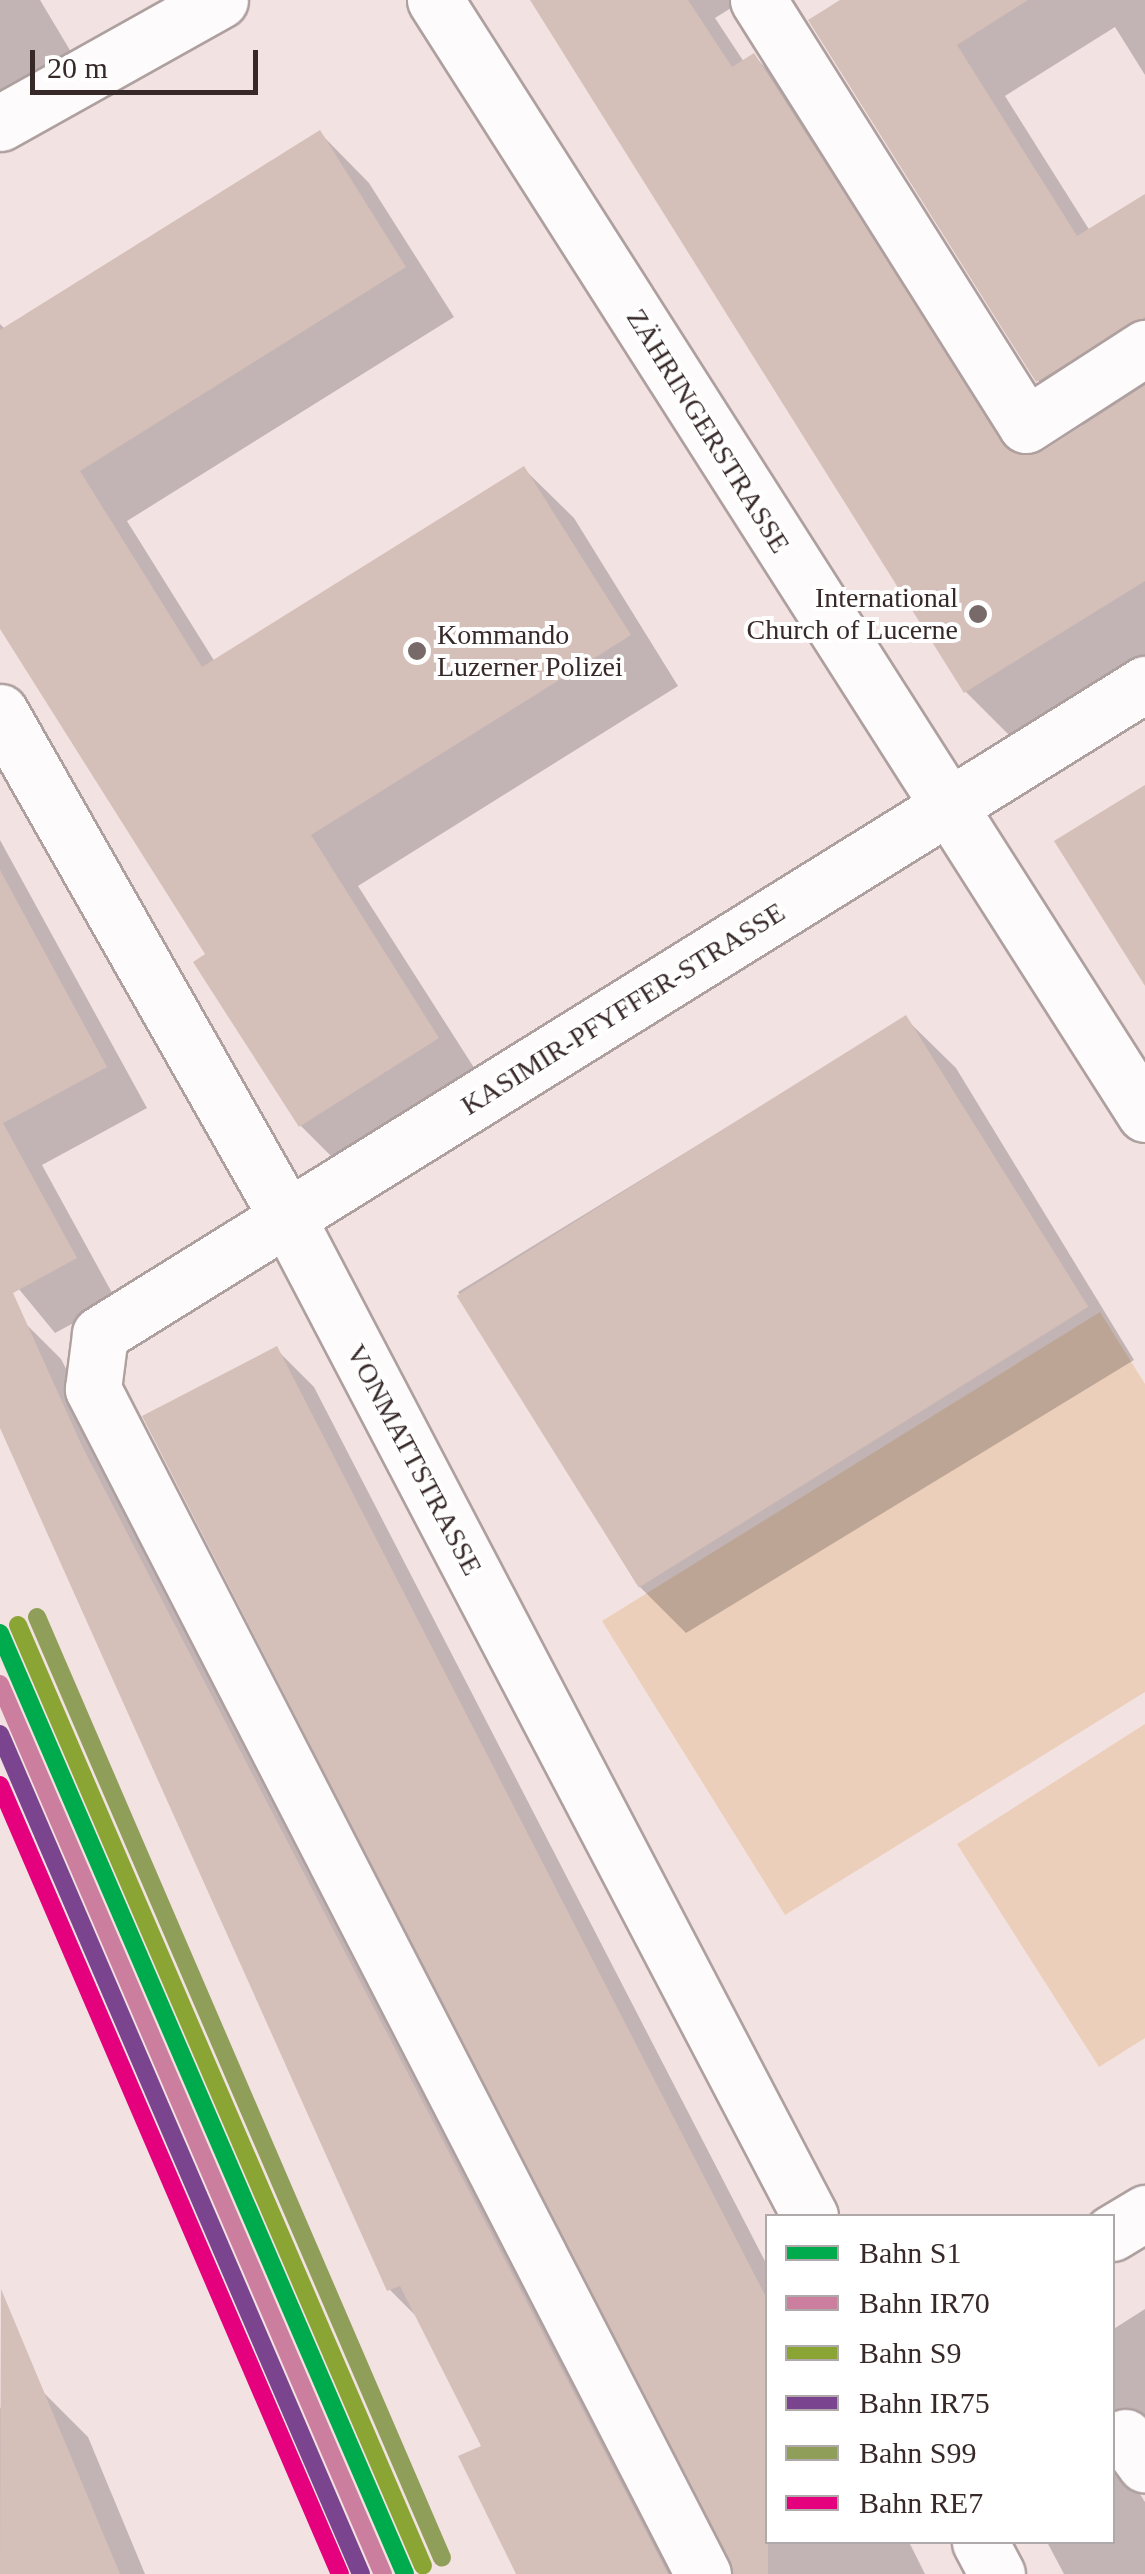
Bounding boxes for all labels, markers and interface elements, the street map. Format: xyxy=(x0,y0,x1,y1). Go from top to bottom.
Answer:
scale bar xyxy=(35,30,262,92)
text: 20 m xyxy=(47,51,108,84)
street label: ZÄHRINGERSTRASSE xyxy=(619,303,797,559)
place label: International Church of Lucerne xyxy=(747,581,958,647)
marker: International Church of Lucerne xyxy=(967,603,989,625)
place label: Kommando Luzerner Polizei xyxy=(437,618,623,684)
marker: Kommando Luzerner Polizei xyxy=(406,640,428,662)
street label: KASIMIR-PFYFFER-STRASSE xyxy=(455,895,791,1123)
street label: VONMATTSTRASSE xyxy=(339,1339,489,1581)
legend xyxy=(765,2214,1115,2544)
text: Bahn S1 xyxy=(859,2236,962,2269)
text: Bahn IR70 xyxy=(859,2286,990,2319)
text: Bahn S9 xyxy=(859,2336,962,2369)
text: Bahn IR75 xyxy=(859,2386,990,2419)
text: Bahn S99 xyxy=(859,2436,977,2469)
text: Bahn RE7 xyxy=(859,2486,983,2519)

